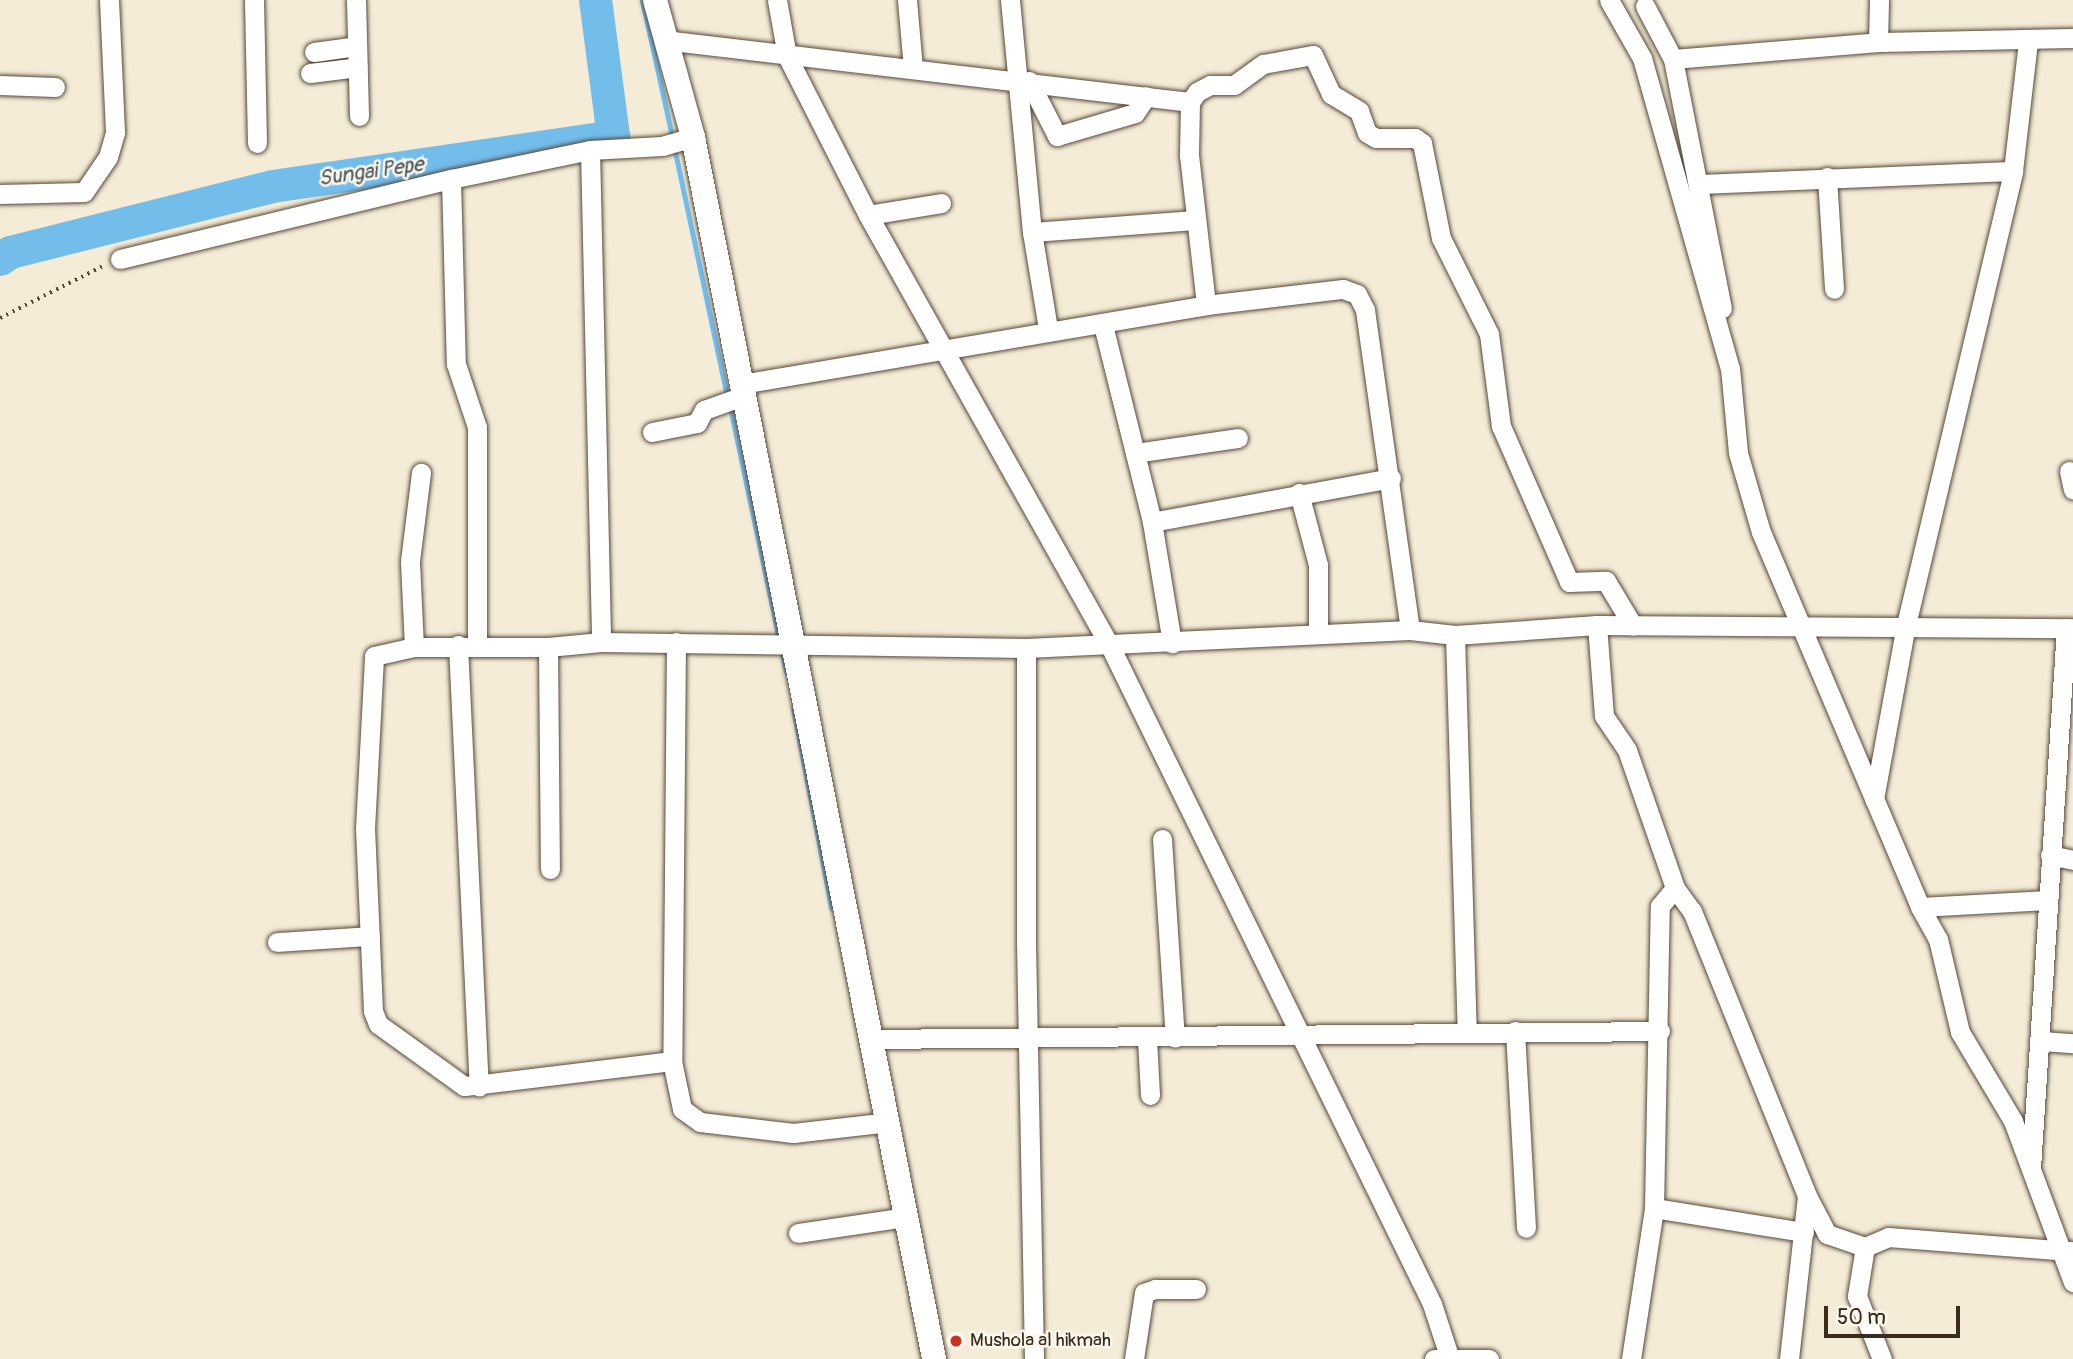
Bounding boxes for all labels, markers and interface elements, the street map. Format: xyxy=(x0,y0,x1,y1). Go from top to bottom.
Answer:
water label: Sungai Pepe xyxy=(317,152,425,192)
scale bar xyxy=(1828,1292,1965,1336)
text: 50 m xyxy=(1837,1304,1886,1331)
place label: Mushola al hikmah xyxy=(970,1330,1111,1352)
marker: Mushola al hikmah xyxy=(948,1333,964,1349)

